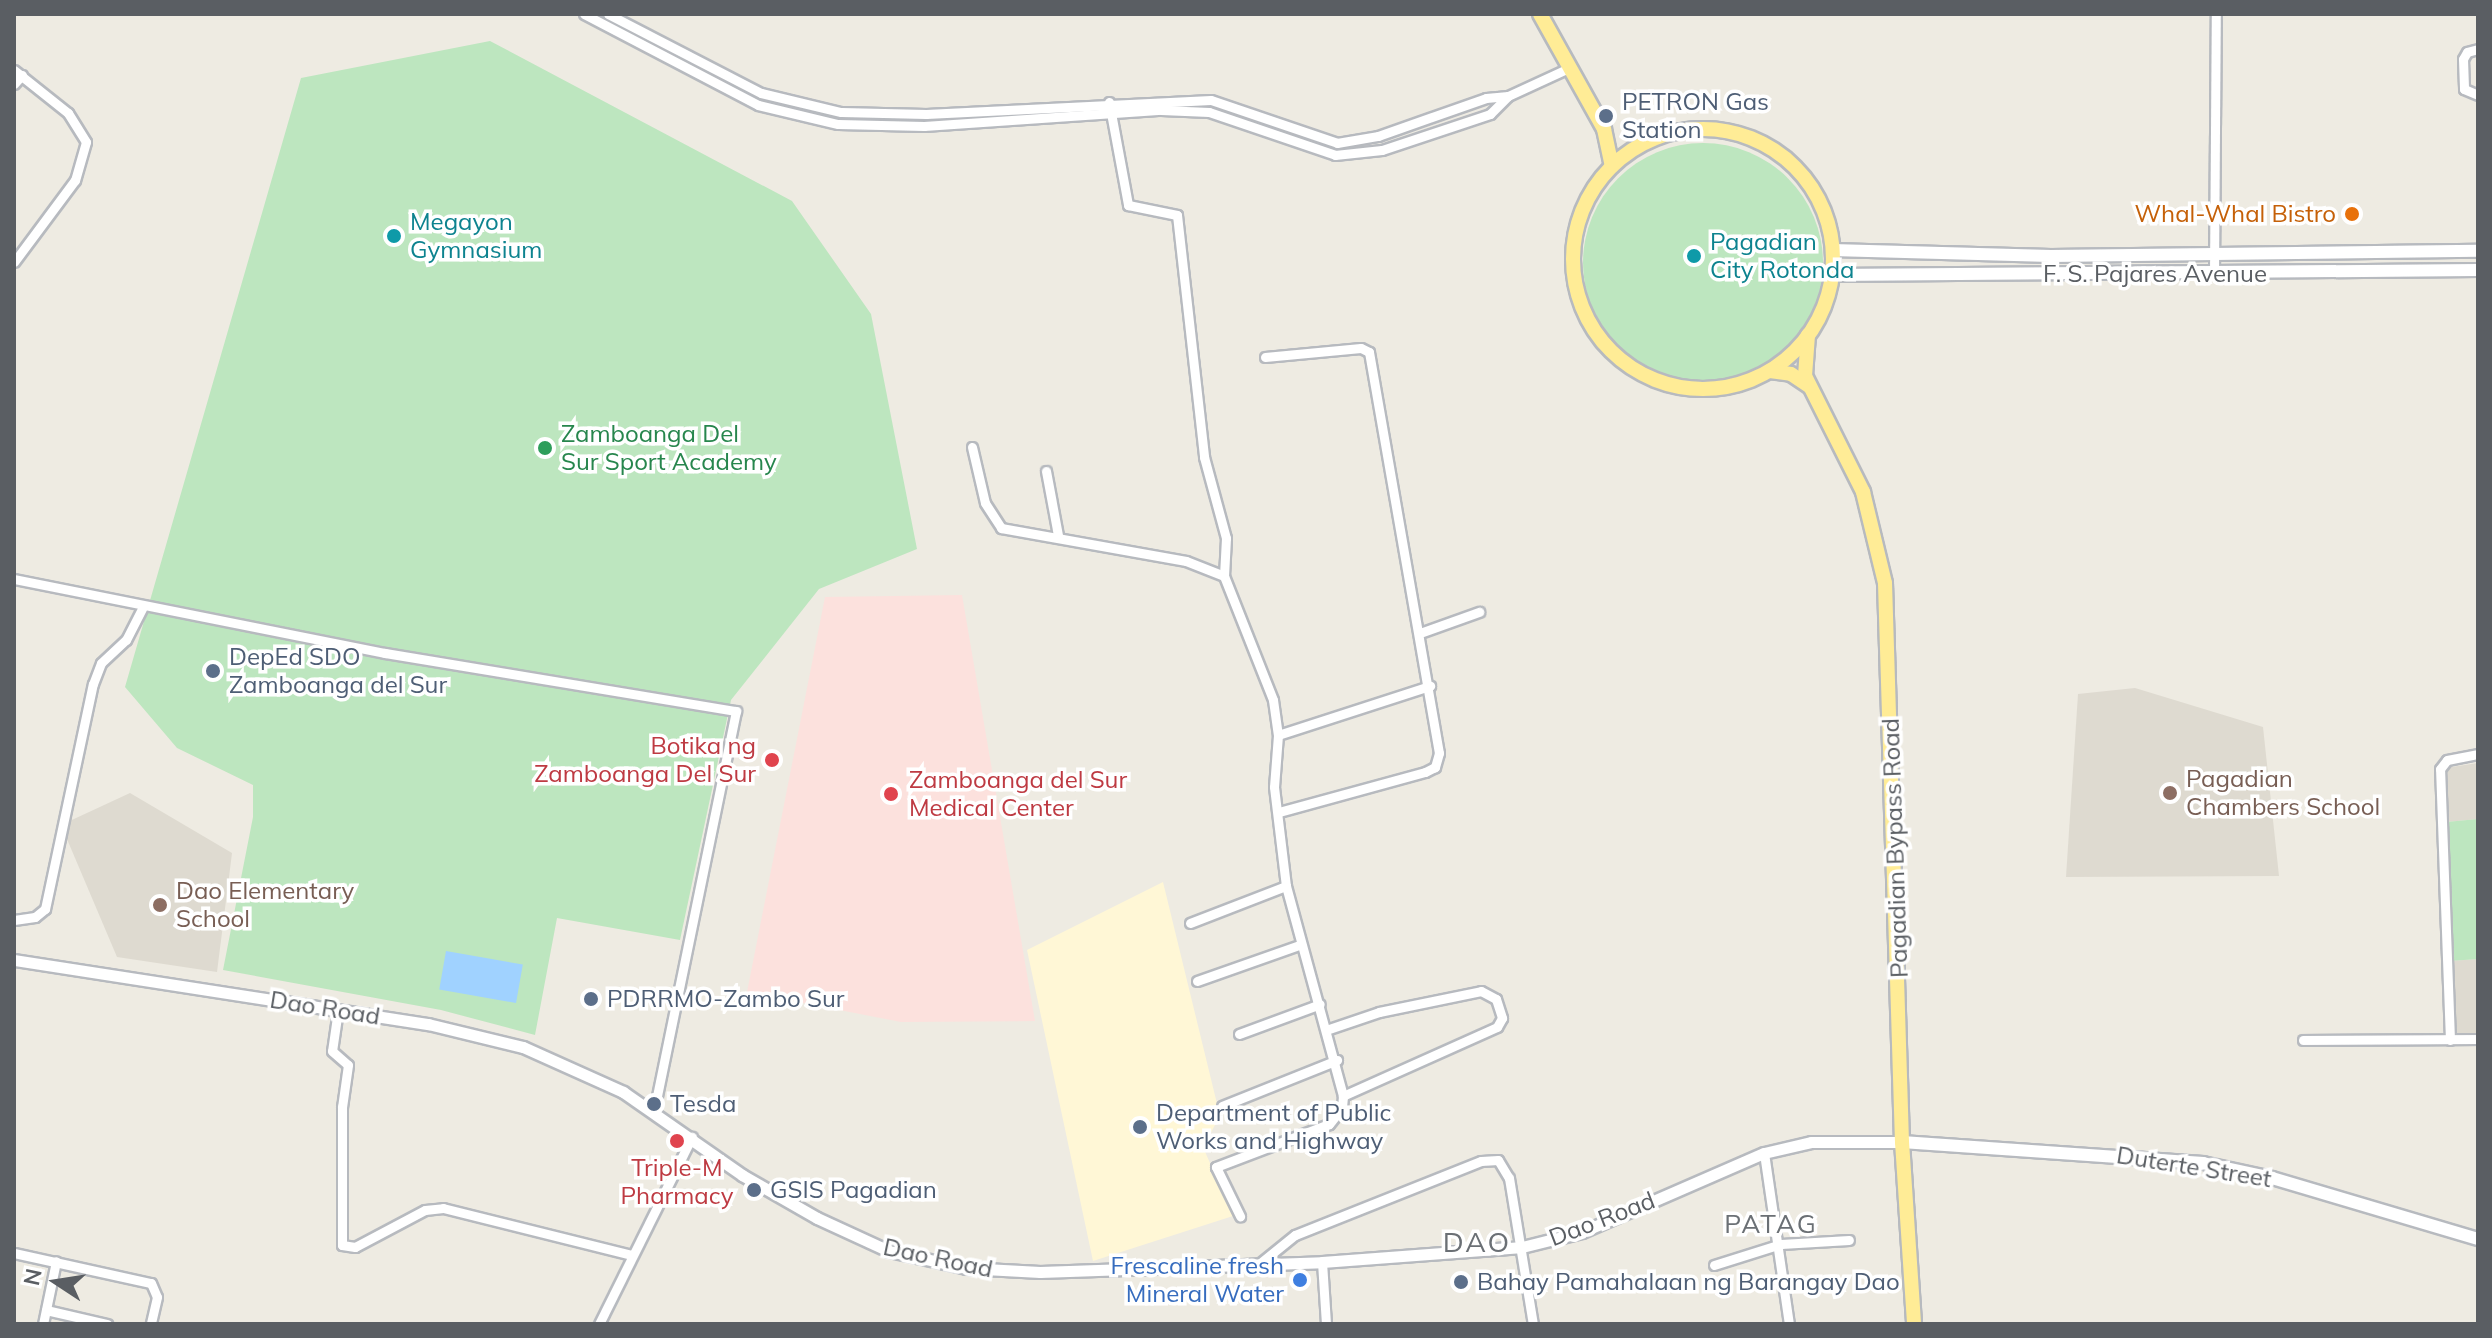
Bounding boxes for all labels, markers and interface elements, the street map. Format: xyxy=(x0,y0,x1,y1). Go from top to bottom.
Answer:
place label: PETRON Gas Station xyxy=(1622,88,1769,144)
marker: PETRON Gas Station xyxy=(1597,107,1615,125)
place label: Whal-Whal Bistro xyxy=(2134,200,2336,228)
marker: Whal-Whal Bistro xyxy=(2343,205,2361,223)
place label: Megayon Gymnasium xyxy=(410,208,542,264)
marker: Megayon Gymnasium xyxy=(385,227,403,245)
place label: Pagadian City Rotonda xyxy=(1710,228,1854,284)
marker: Pagadian City Rotonda xyxy=(1685,247,1703,265)
street label: F. S. Pajares Avenue xyxy=(2043,260,2267,288)
place label: Zamboanga Del Sur Sport Academy xyxy=(561,420,777,476)
marker: Zamboanga Del Sur Sport Academy xyxy=(536,439,554,457)
place label: DepEd SDO Zamboanga del Sur xyxy=(229,643,447,699)
marker: DepEd SDO Zamboanga del Sur xyxy=(204,662,222,680)
street label: Pagadian Bypass Road xyxy=(1876,718,1914,978)
place label: Botika ng Zamboanga Del Sur xyxy=(534,732,756,788)
marker: Botika ng Zamboanga Del Sur xyxy=(763,751,781,769)
place label: Pagadian Chambers School xyxy=(2186,765,2380,821)
place label: Zamboanga del Sur Medical Center xyxy=(909,766,1127,822)
marker: Zamboanga del Sur Medical Center xyxy=(880,783,902,805)
marker: Pagadian Chambers School xyxy=(2161,784,2179,802)
place label: Dao Elementary School xyxy=(176,877,354,933)
marker: Dao Elementary School xyxy=(151,896,169,914)
street label: Dao Road xyxy=(268,985,382,1031)
place label: PDRRMO-Zambo Sur xyxy=(607,985,845,1013)
marker: PDRRMO-Zambo Sur xyxy=(582,990,600,1008)
place label: Tesda xyxy=(670,1090,736,1118)
marker: Tesda xyxy=(645,1095,663,1113)
place label: Department of Public Works and Highway xyxy=(1156,1099,1391,1155)
marker: Department of Public Works and Highway xyxy=(1131,1118,1149,1136)
marker: Triple-M Pharmacy xyxy=(668,1132,686,1150)
street label: Duterte Street xyxy=(2114,1141,2274,1193)
place label: Triple-M Pharmacy xyxy=(621,1154,733,1210)
place label: GSIS Pagadian xyxy=(770,1176,937,1204)
marker: GSIS Pagadian xyxy=(745,1181,763,1199)
street label: Dao Road xyxy=(1545,1186,1659,1252)
district label: PATAG xyxy=(1724,1208,1818,1240)
district label: DAO xyxy=(1443,1225,1511,1259)
street label: Dao Road xyxy=(881,1232,995,1284)
north arrow xyxy=(16,1242,96,1322)
place label: Frescaline fresh Mineral Water xyxy=(1111,1252,1284,1308)
text: N xyxy=(17,1266,48,1288)
place label: Bahay Pamahalaan ng Barangay Dao xyxy=(1477,1268,1900,1296)
marker: Frescaline fresh Mineral Water xyxy=(1291,1271,1309,1289)
marker: Bahay Pamahalaan ng Barangay Dao xyxy=(1452,1273,1470,1291)

